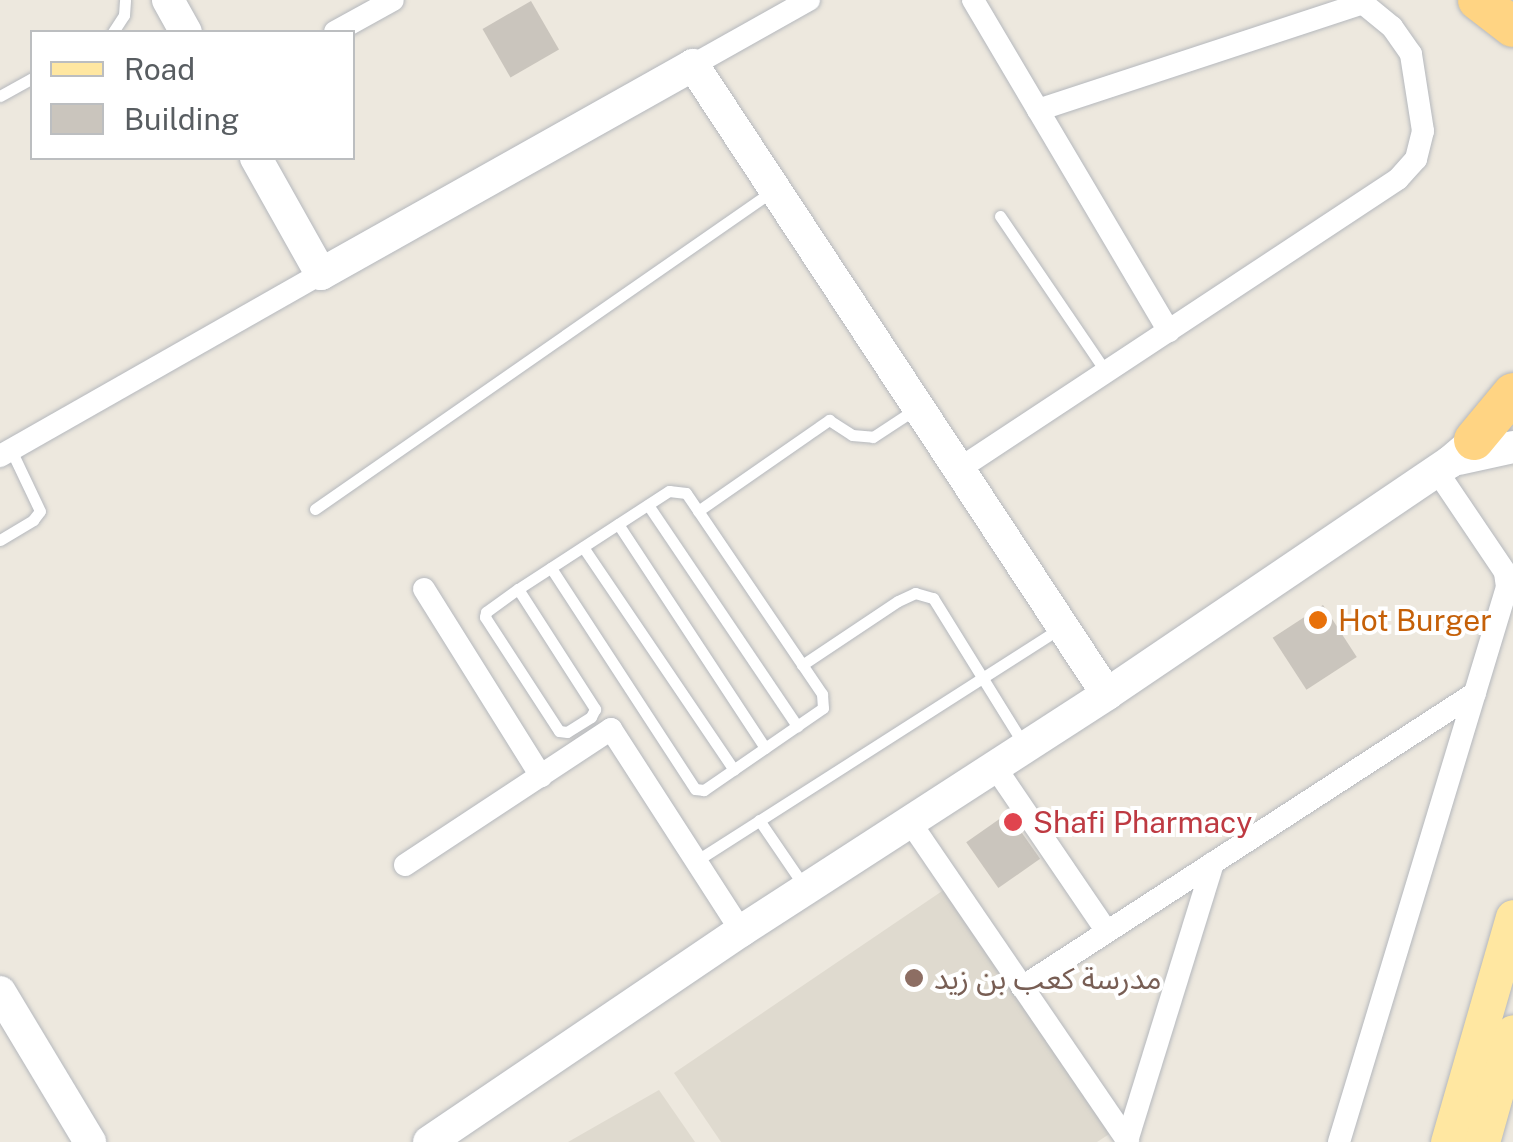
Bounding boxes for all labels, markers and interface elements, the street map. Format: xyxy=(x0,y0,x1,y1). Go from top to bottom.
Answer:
legend xyxy=(30,30,355,160)
text: Road xyxy=(124,51,195,87)
text: Building xyxy=(124,101,239,137)
place label: Hot Burger xyxy=(1338,602,1492,638)
marker: Hot Burger xyxy=(1307,609,1329,631)
place label: Shafi Pharmacy xyxy=(1033,804,1252,840)
marker: Shafi Pharmacy xyxy=(1002,811,1024,833)
place label: مدرسة كعب بن زيد xyxy=(934,960,1162,996)
marker: مدرسة كعب بن زيد xyxy=(903,967,925,989)

